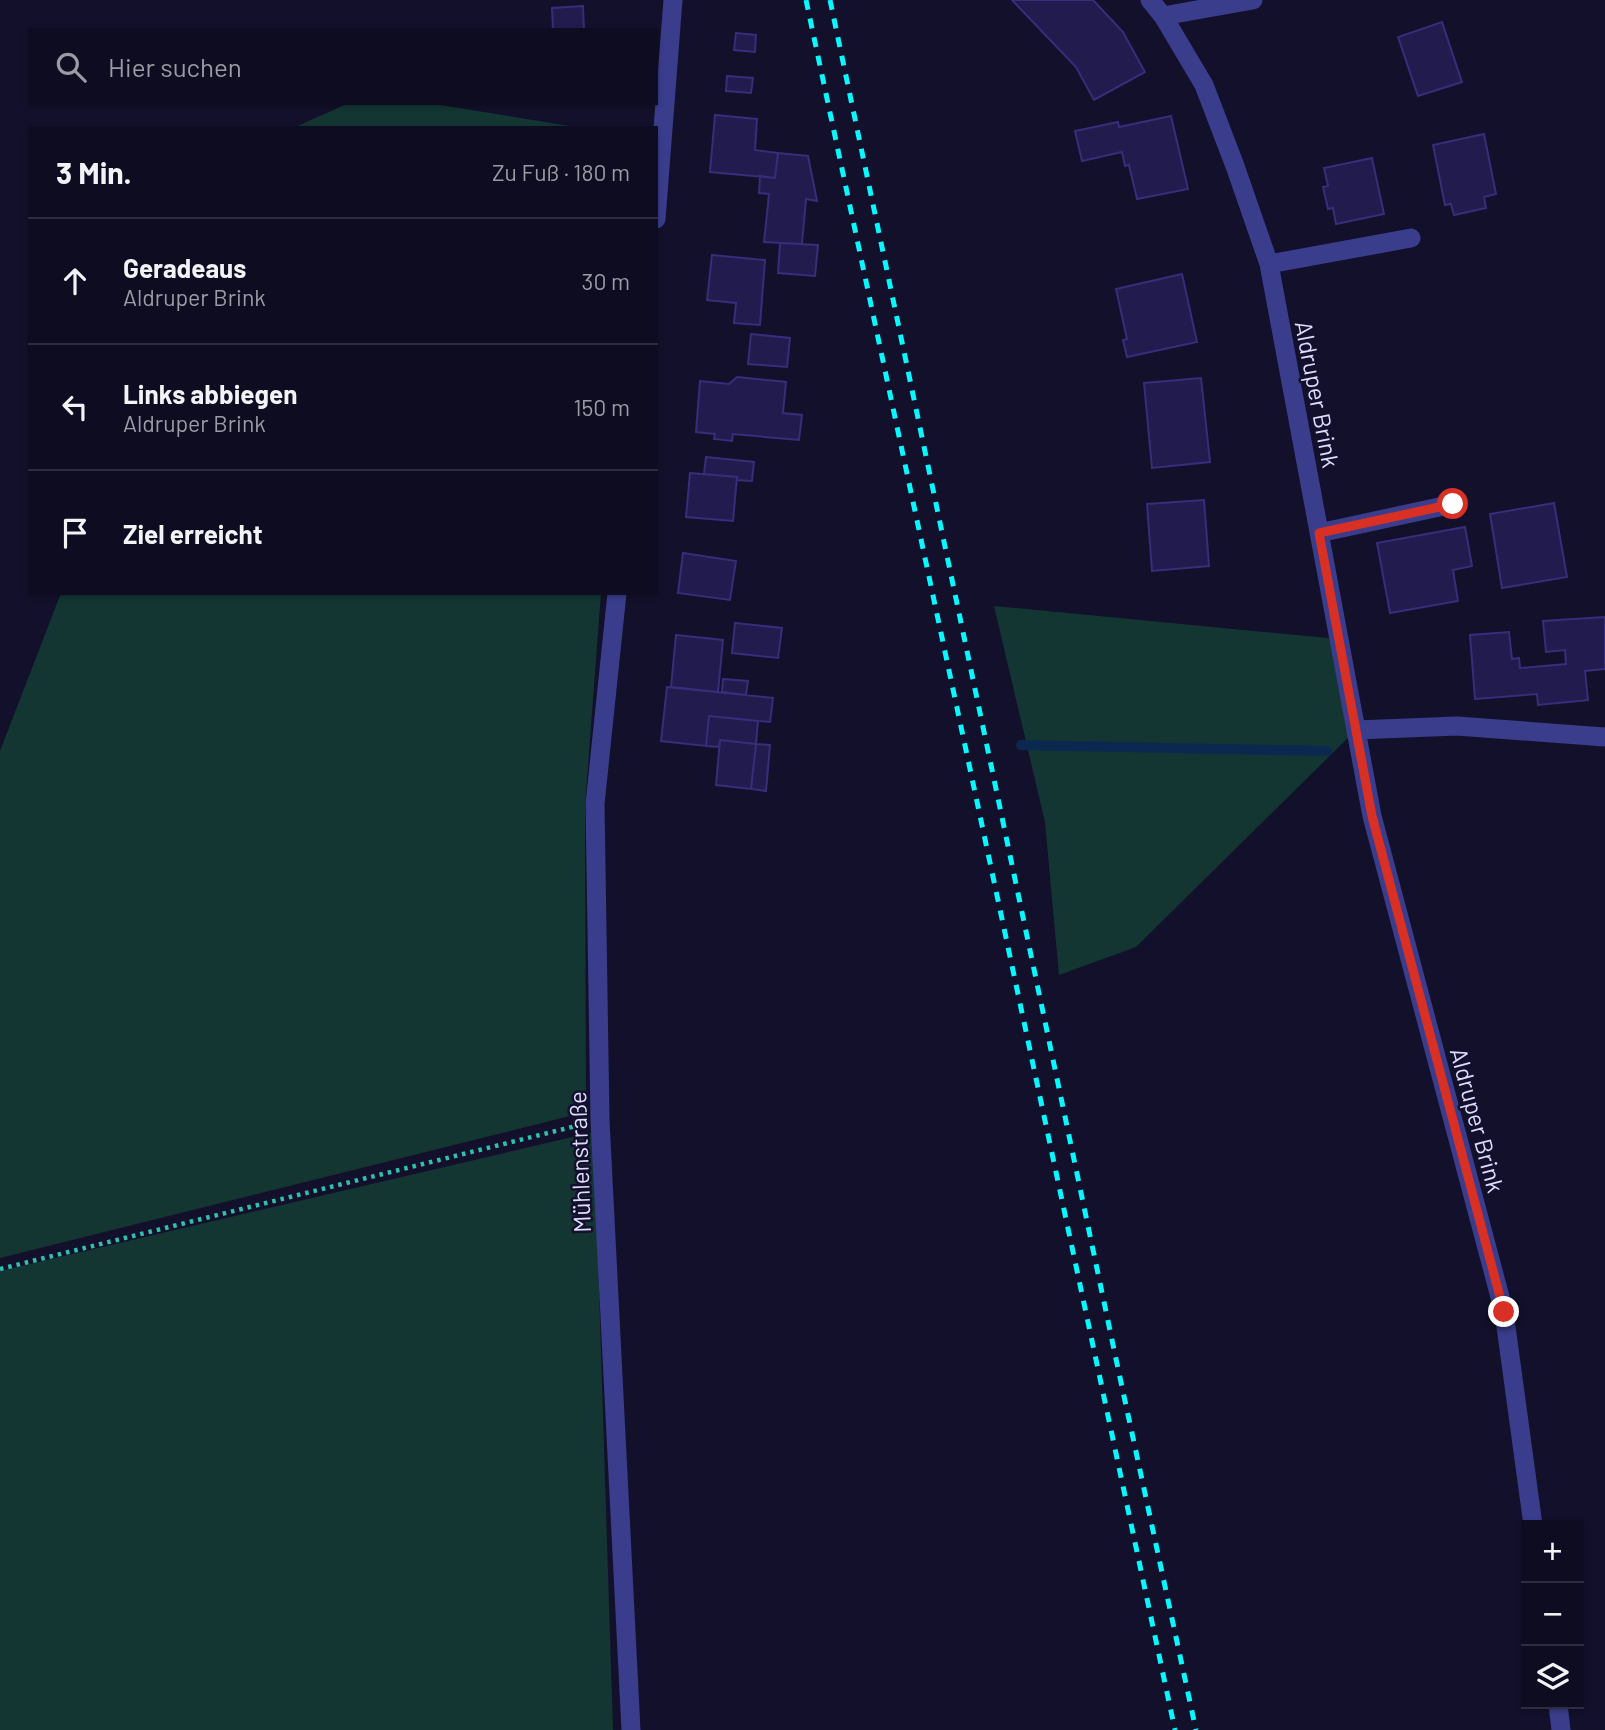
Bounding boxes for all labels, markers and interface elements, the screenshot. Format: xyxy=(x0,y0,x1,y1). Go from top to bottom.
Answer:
search box xyxy=(28,28,658,105)
icon: search xyxy=(52,48,90,86)
text: Hier suchen xyxy=(108,51,242,82)
text: 3 Min. xyxy=(56,154,132,190)
text: Zu Fuß · 180 m xyxy=(492,158,630,186)
text: Geradeaus xyxy=(123,252,246,283)
icon: ahead xyxy=(56,262,94,300)
text: 30 m xyxy=(582,267,630,295)
text: Aldruper Brink xyxy=(123,283,266,311)
street label: Aldruper Brink xyxy=(1290,318,1346,470)
text: Links abbiegen xyxy=(123,378,297,409)
icon: left xyxy=(56,388,94,426)
text: 150 m xyxy=(574,393,630,421)
text: Aldruper Brink xyxy=(123,409,266,437)
route start xyxy=(1437,488,1468,519)
icon: arrive xyxy=(56,514,94,552)
text: Ziel erreicht xyxy=(123,518,263,549)
street label: Aldruper Brink xyxy=(1445,1044,1511,1196)
street label: Mühlenstraße xyxy=(562,1091,596,1233)
route end xyxy=(1488,1296,1519,1327)
map controls xyxy=(1521,1520,1584,1709)
button: + xyxy=(1521,1520,1584,1583)
button: − xyxy=(1521,1583,1584,1646)
button: layers xyxy=(1521,1646,1584,1709)

